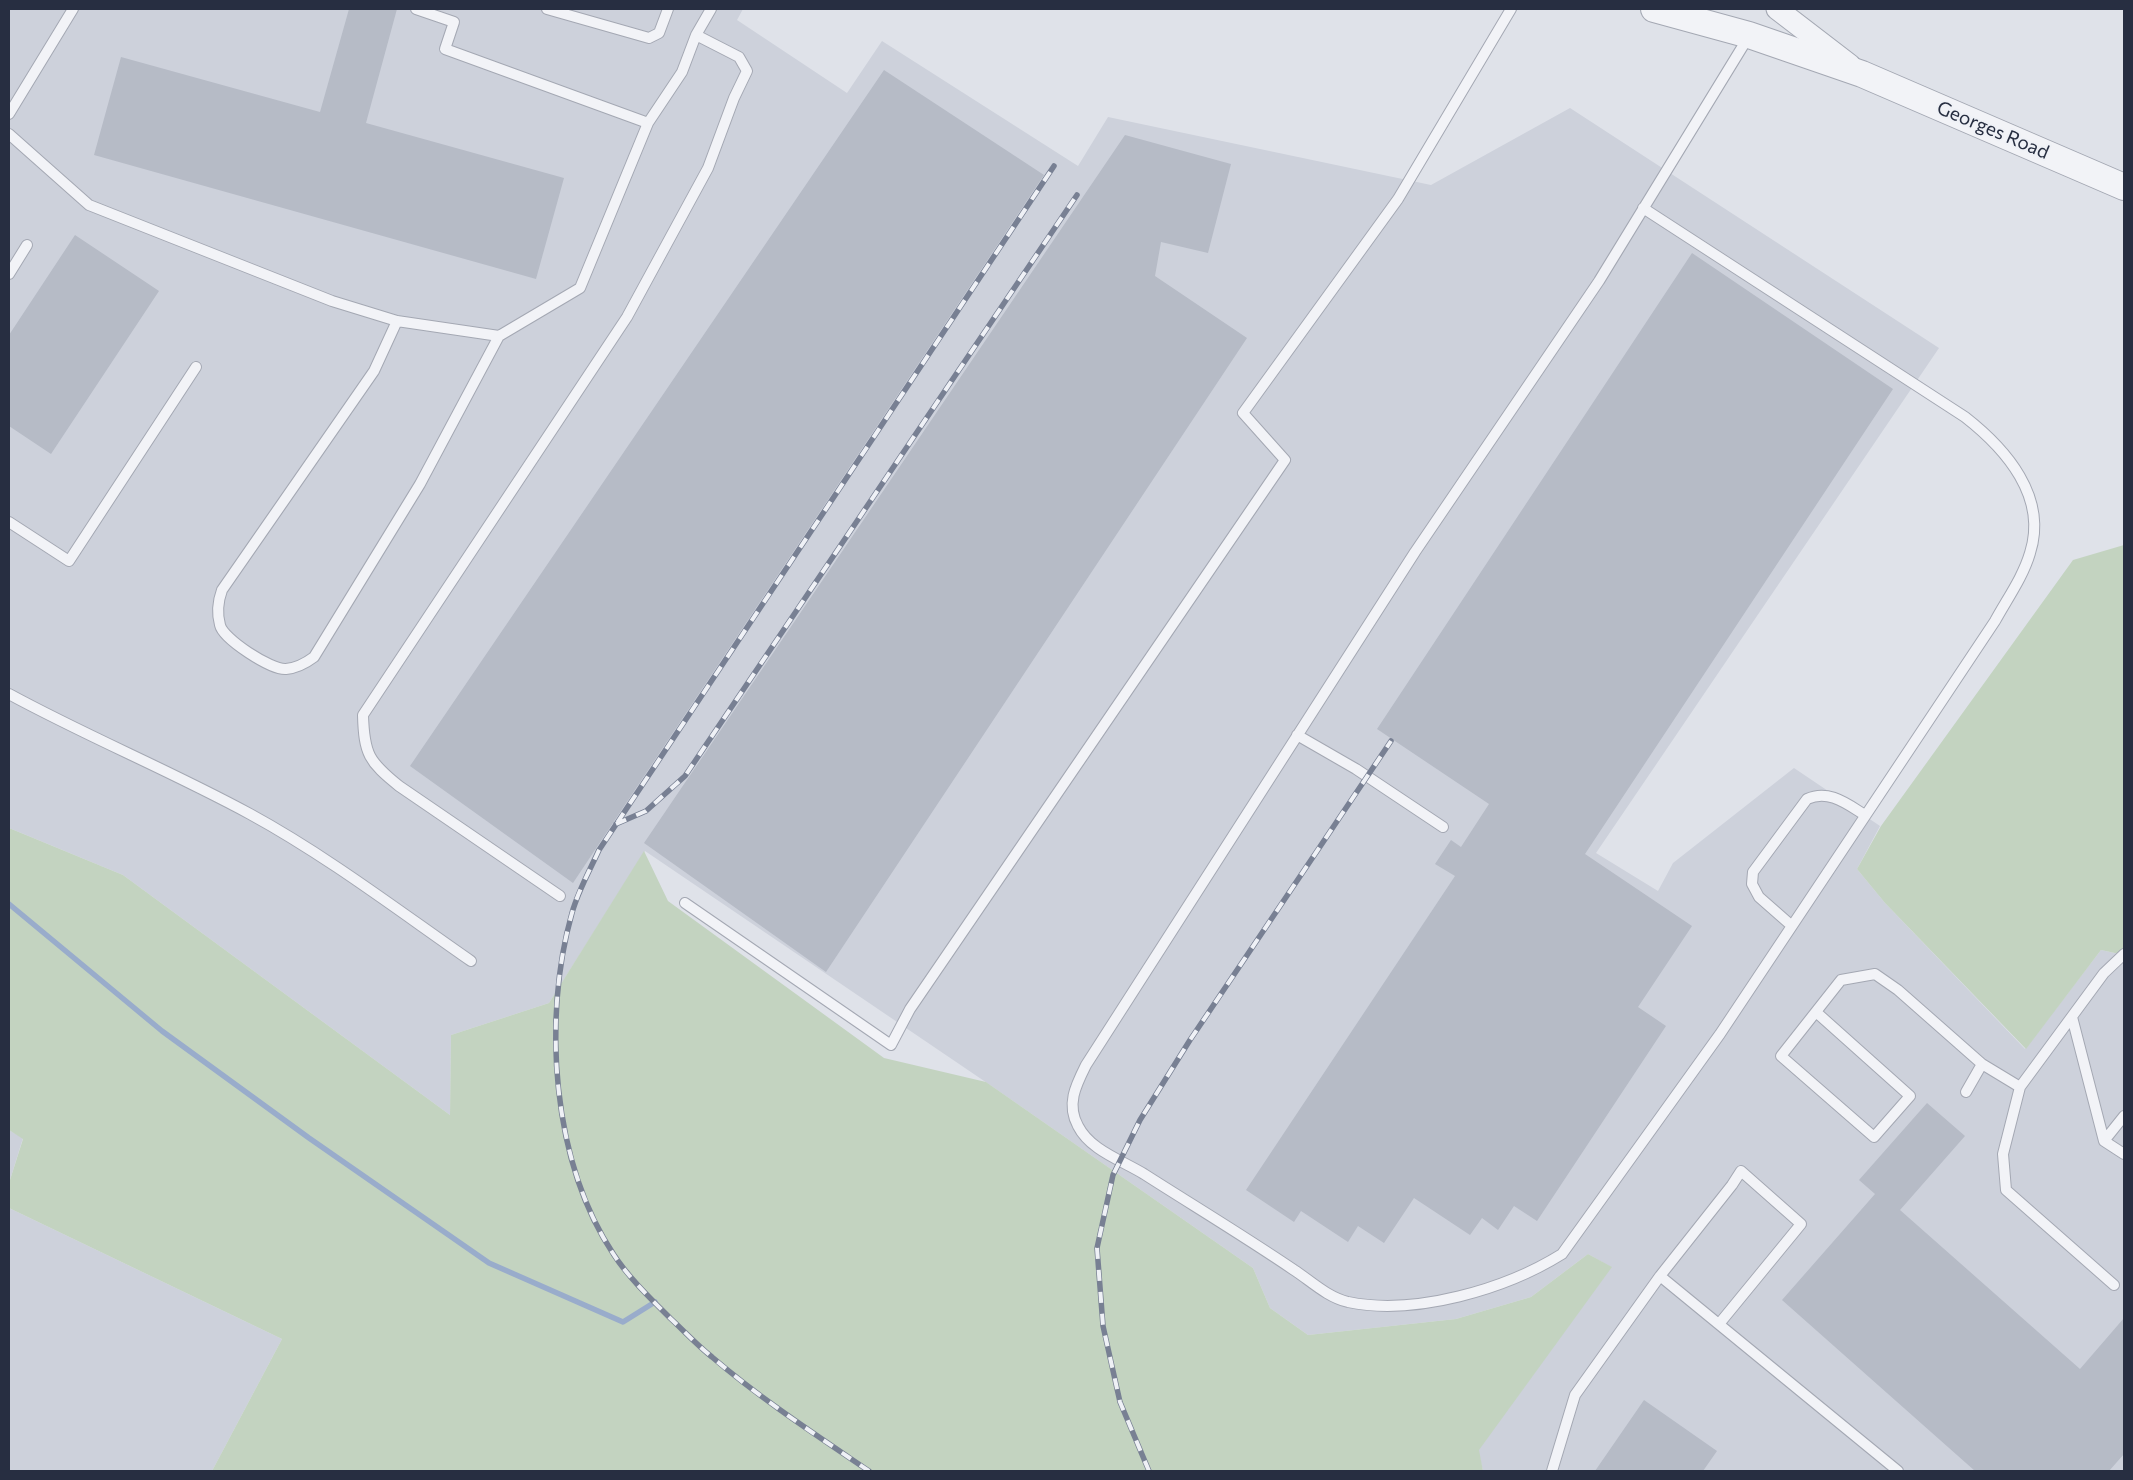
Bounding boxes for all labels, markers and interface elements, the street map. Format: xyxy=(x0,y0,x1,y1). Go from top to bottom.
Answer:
street label: Georges Road xyxy=(1933,96,2053,164)

